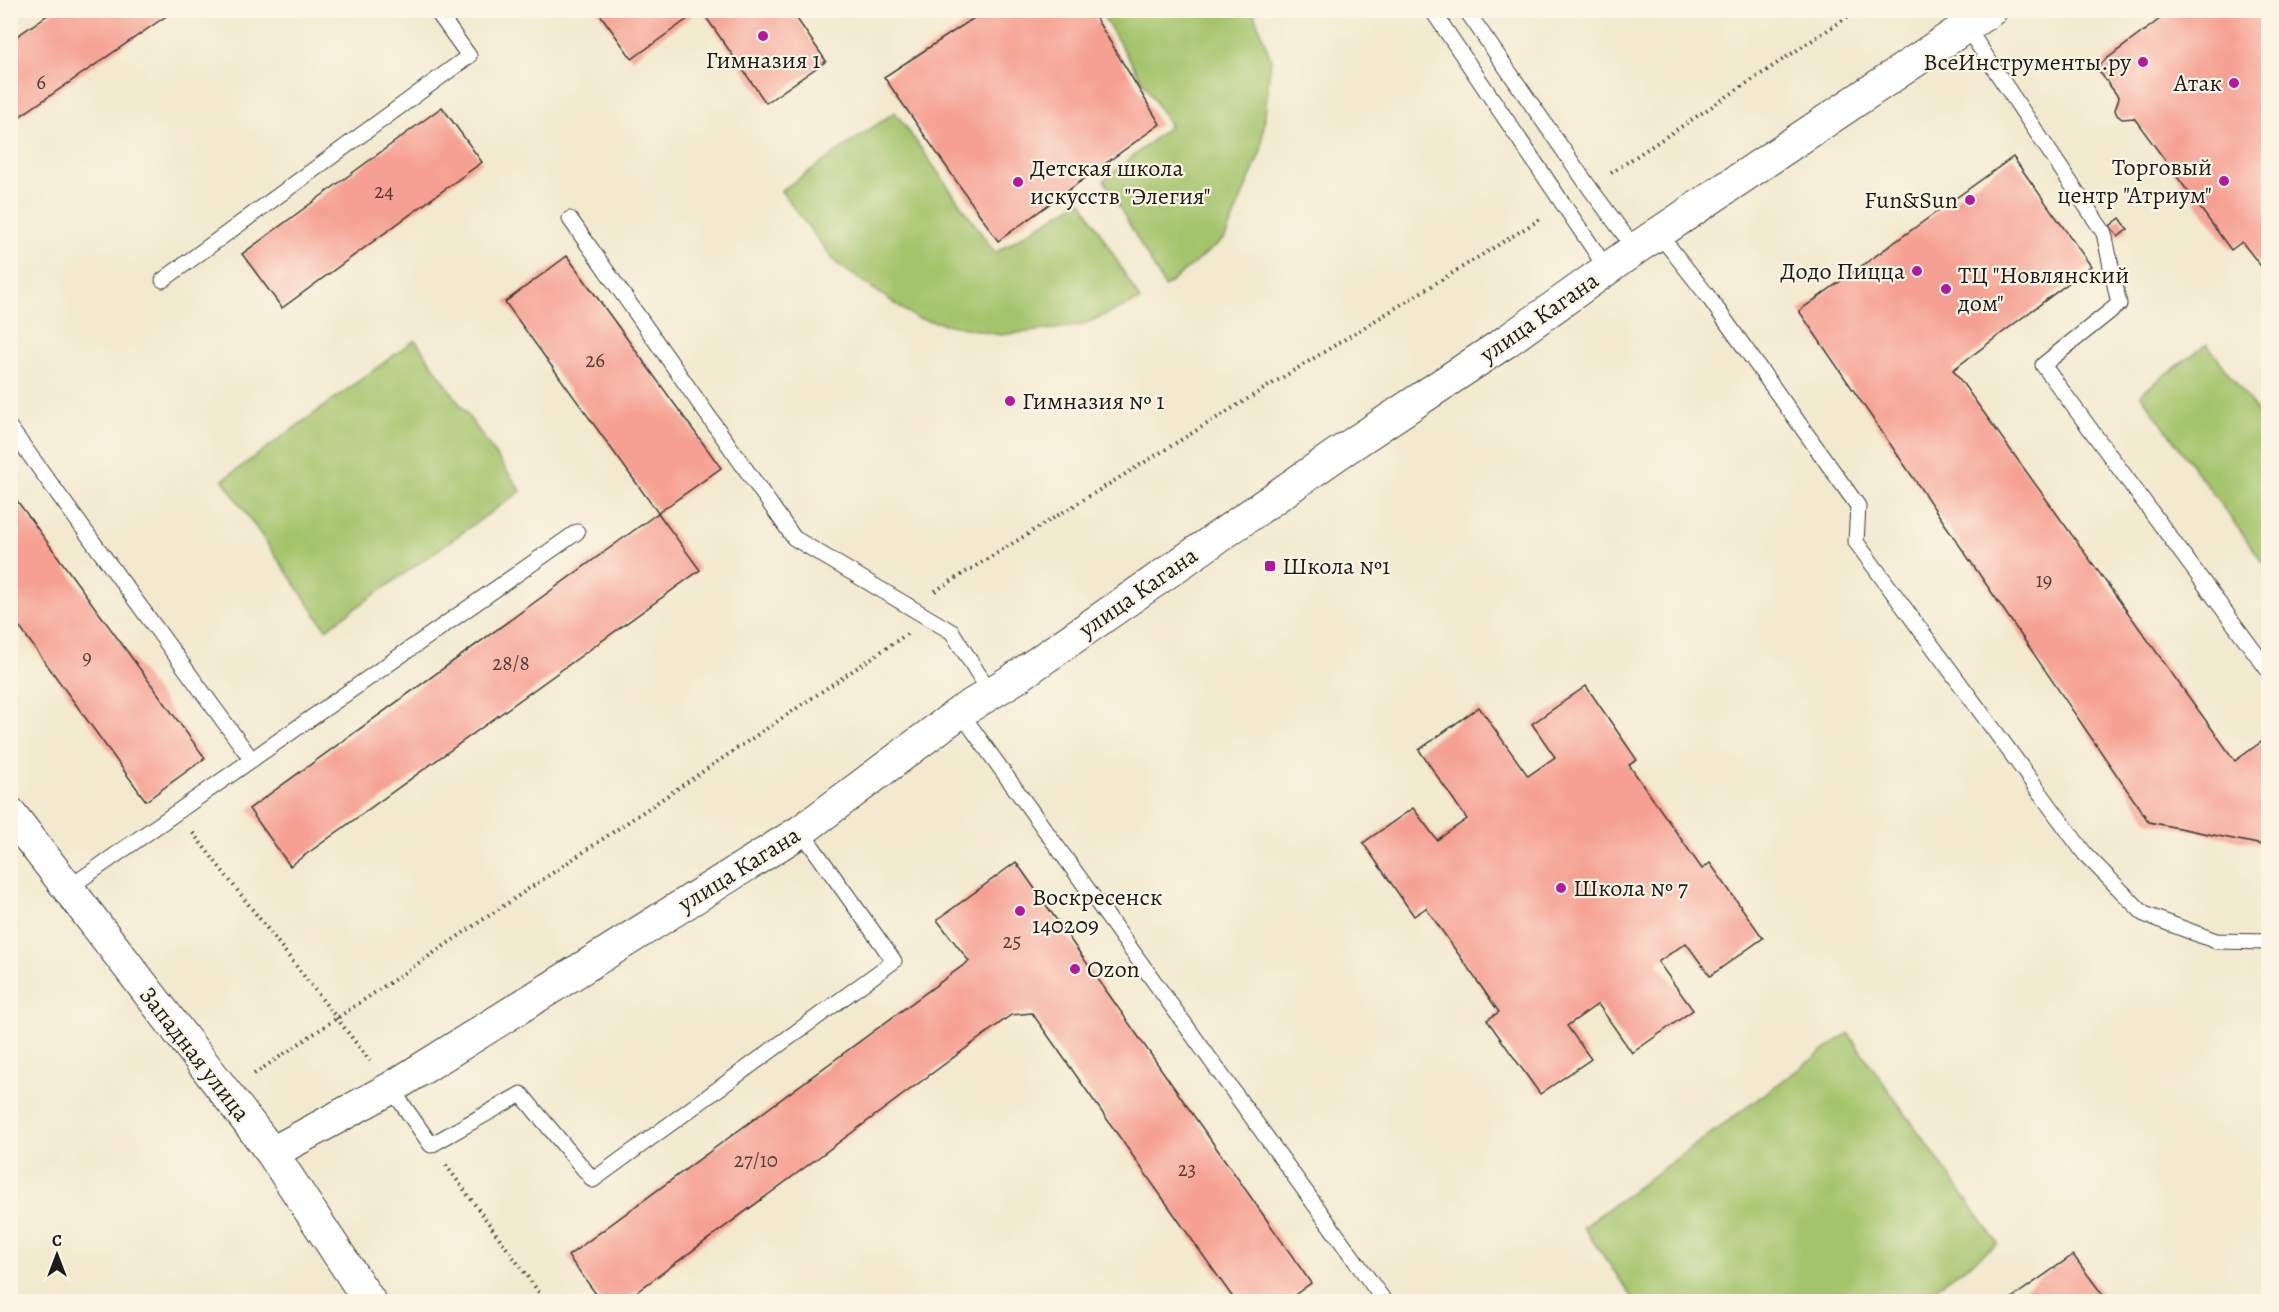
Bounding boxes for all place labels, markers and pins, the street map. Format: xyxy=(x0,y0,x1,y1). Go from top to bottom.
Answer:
marker: Гимназия 1 xyxy=(756,29,770,43)
place label: Гимназия 1 xyxy=(706,44,820,76)
place label: ВсеИнструменты.ру xyxy=(1923,46,2131,78)
marker: ВсеИнструменты.ру xyxy=(2136,55,2150,69)
place label: Атак xyxy=(2173,67,2222,99)
marker: Атак xyxy=(2227,76,2241,90)
place label: Торговый центр "Атриум" xyxy=(2057,151,2212,211)
place label: Детская школа искусств "Элегия" xyxy=(1030,152,1211,212)
marker: Торговый центр "Атриум" xyxy=(2217,174,2231,188)
marker: Детская школа искусств "Элегия" xyxy=(1011,175,1025,189)
place label: Fun&Sun xyxy=(1864,184,1958,216)
marker: Fun&Sun xyxy=(1963,193,1977,207)
place label: Додо Пицца xyxy=(1780,255,1905,287)
place label: ТЦ "Новлянский дом" xyxy=(1957,259,2129,319)
marker: Додо Пицца xyxy=(1910,264,1924,278)
marker: ТЦ "Новлянский дом" xyxy=(1939,282,1953,296)
place label: Гимназия № 1 xyxy=(1022,385,1165,417)
marker: Гимназия № 1 xyxy=(1003,394,1017,408)
place label: Школа №1 xyxy=(1282,550,1390,582)
marker: Школа №1 xyxy=(1263,559,1277,573)
place label: Школа № 7 xyxy=(1573,872,1689,904)
place label: Воскресенск 140209 xyxy=(1032,881,1162,941)
marker: Школа № 7 xyxy=(1554,881,1568,895)
marker: Воскресенск 140209 xyxy=(1013,904,1027,918)
place label: Ozon xyxy=(1087,953,1140,985)
marker: Ozon xyxy=(1068,962,1082,976)

